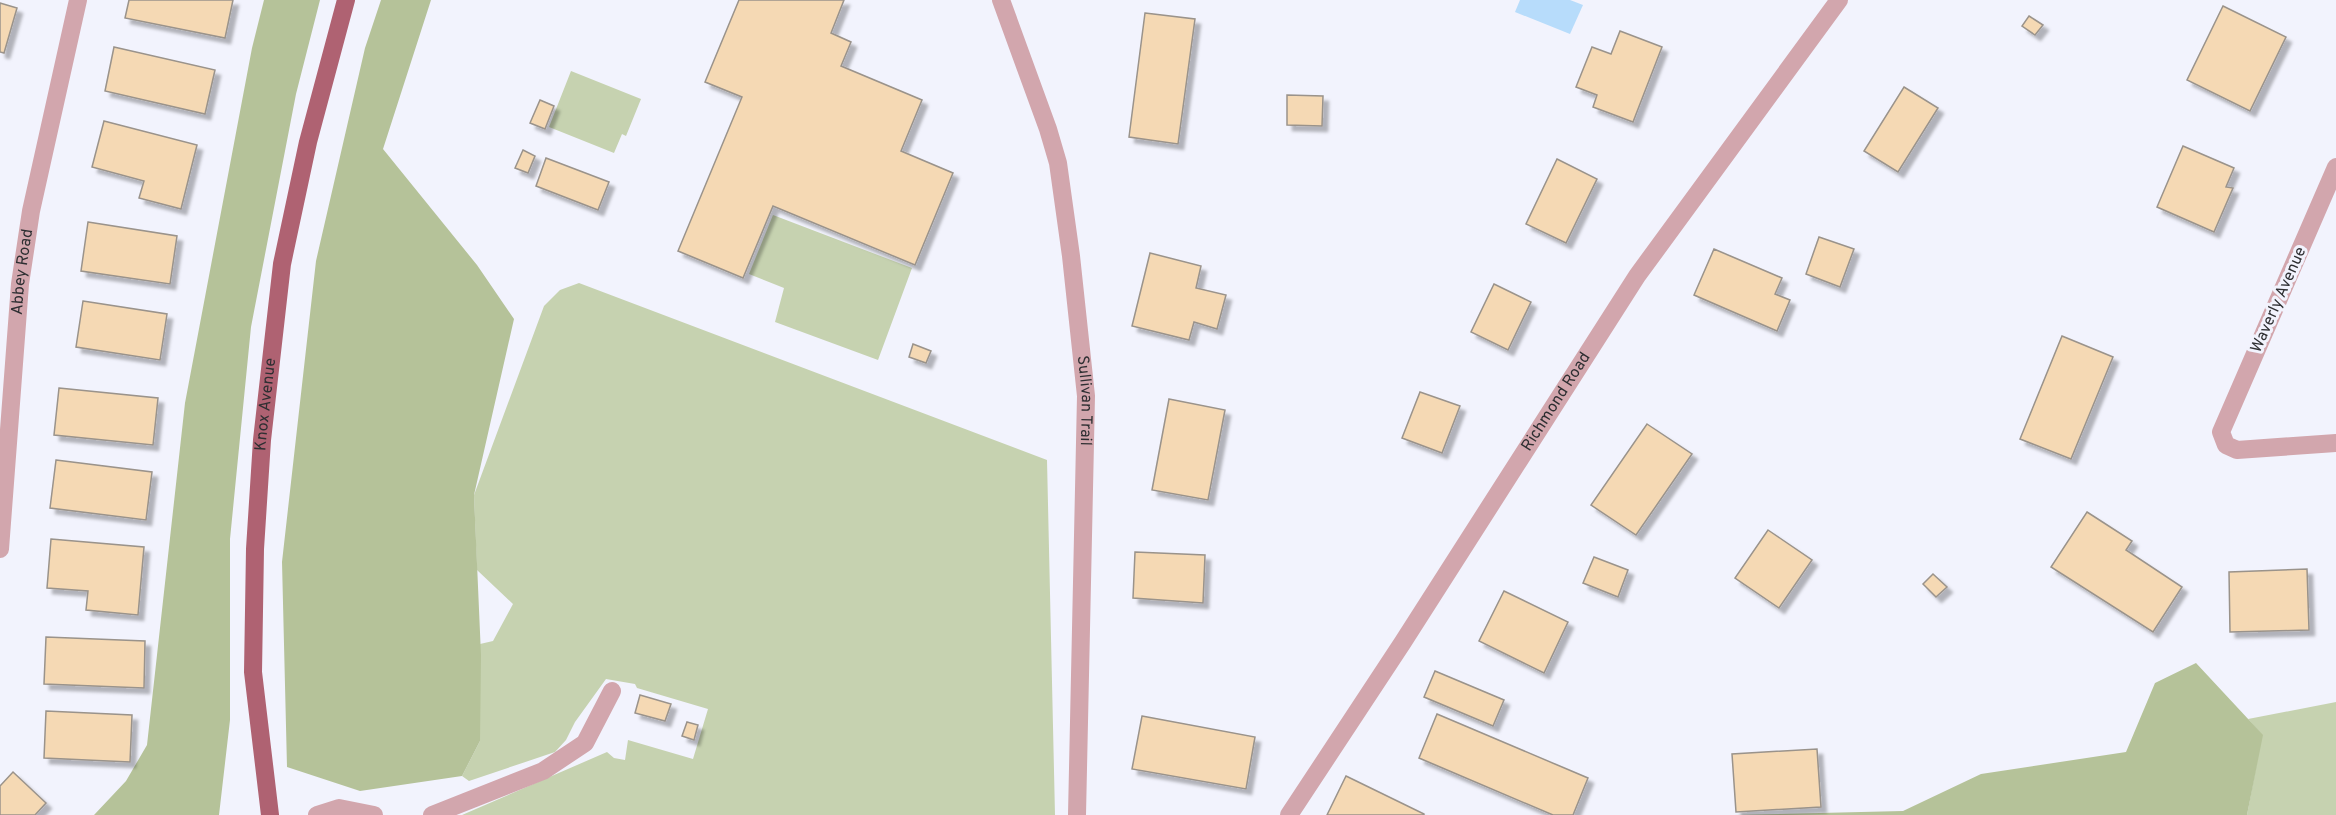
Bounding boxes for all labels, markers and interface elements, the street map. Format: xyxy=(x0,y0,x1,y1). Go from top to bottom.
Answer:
street label: Abbey Road xyxy=(8,228,38,316)
street label: Waverly Avenue xyxy=(2247,244,2311,356)
street label: Richmond Road xyxy=(1517,349,1595,455)
street label: Sullivan Trail xyxy=(1072,355,1096,446)
street label: Knox Avenue xyxy=(251,357,281,452)

